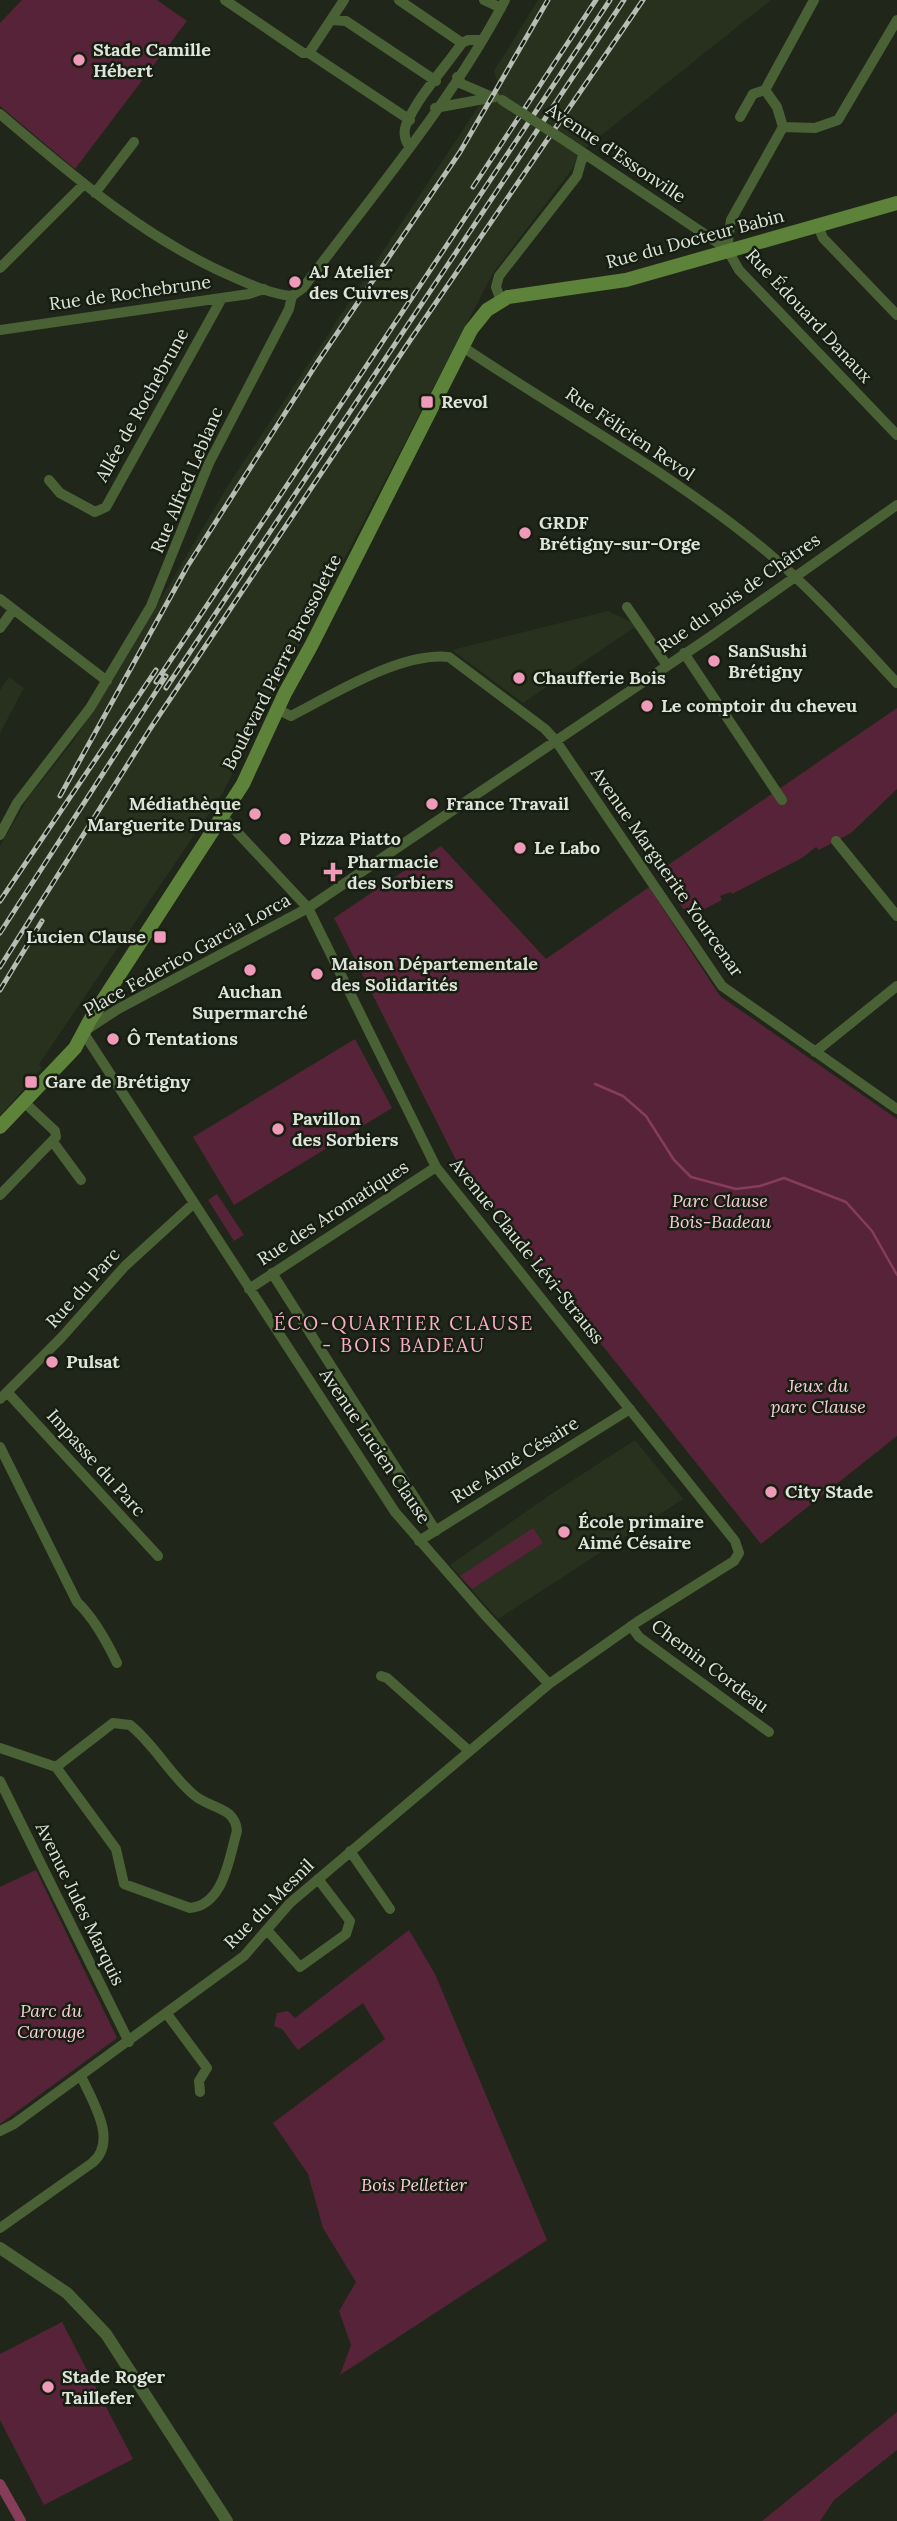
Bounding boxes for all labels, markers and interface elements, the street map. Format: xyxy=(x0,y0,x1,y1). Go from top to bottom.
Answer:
place label: Stade Camille Hébert xyxy=(93,38,211,82)
marker: Stade Camille Hébert xyxy=(71,52,87,68)
street label: Avenue d'Essonville xyxy=(541,97,691,208)
street label: Rue du Docteur Babin xyxy=(603,204,786,273)
street label: Rue Édouard Danaux xyxy=(741,244,878,388)
place label: AJ Atelier des Cuivres xyxy=(309,260,409,304)
street label: Rue de Rochebrune xyxy=(47,270,213,315)
marker: AJ Atelier des Cuivres xyxy=(287,274,303,290)
street label: Allée de Rochebrune xyxy=(89,324,193,486)
street label: Rue Félicien Revol xyxy=(561,382,699,485)
place label: Revol xyxy=(441,390,488,413)
marker: Revol xyxy=(419,394,435,410)
street label: Rue Alfred Leblanc xyxy=(145,403,228,557)
place label: GRDF Brétigny-sur-Orge xyxy=(539,511,701,555)
marker: GRDF Brétigny-sur-Orge xyxy=(517,525,533,541)
street label: Rue du Bois de Châtres xyxy=(653,528,824,657)
street label: Boulevard Pierre Brossolette xyxy=(217,550,346,773)
place label: SanSushi Brétigny xyxy=(728,639,807,683)
marker: SanSushi Brétigny xyxy=(706,653,722,669)
place label: Chaufferie Bois xyxy=(533,666,666,689)
marker: Chaufferie Bois xyxy=(511,670,527,686)
place label: Le comptoir du cheveu xyxy=(661,694,857,717)
marker: Le comptoir du cheveu xyxy=(639,698,655,714)
street label: Avenue Marguerite Yourcenar xyxy=(586,762,749,981)
place label: Médiathèque Marguerite Duras xyxy=(87,792,241,836)
place label: France Travail xyxy=(446,792,570,815)
marker: France Travail xyxy=(424,796,440,812)
marker: Médiathèque Marguerite Duras xyxy=(247,806,263,822)
place label: Pizza Piatto xyxy=(299,827,401,850)
marker: Pizza Piatto xyxy=(277,831,293,847)
place label: Le Labo xyxy=(534,836,600,859)
marker: Le Labo xyxy=(512,840,528,856)
place label: Pharmacie des Sorbiers xyxy=(347,850,454,894)
marker: Pharmacie des Sorbiers xyxy=(325,864,341,880)
street label: Place Federico Garcia Lorca xyxy=(79,888,294,1021)
place label: Lucien Clause xyxy=(26,925,146,948)
marker: Lucien Clause xyxy=(152,929,168,945)
place label: Maison Départementale des Solidarités xyxy=(331,952,538,996)
marker: Auchan Supermarché xyxy=(242,962,258,978)
marker: Maison Départementale des Solidarités xyxy=(309,966,325,982)
place label: Auchan Supermarché xyxy=(192,980,308,1024)
place label: Ô Tentations xyxy=(127,1027,238,1050)
marker: Ô Tentations xyxy=(105,1031,121,1047)
place label: Gare de Brétigny xyxy=(45,1070,190,1093)
marker: Gare de Brétigny xyxy=(23,1074,39,1090)
place label: Pavillon des Sorbiers xyxy=(292,1107,399,1151)
marker: Pavillon des Sorbiers xyxy=(270,1121,286,1137)
street label: Avenue Claude Lévi-Strauss xyxy=(445,1152,610,1348)
street label: Rue des Aromatiques xyxy=(253,1155,413,1270)
park label: Parc Clause Bois-Badeau xyxy=(669,1189,772,1233)
street label: Rue du Parc xyxy=(41,1243,125,1333)
district label: ÉCO-QUARTIER CLAUSE - BOIS BADEAU xyxy=(274,1311,534,1357)
place label: Pulsat xyxy=(66,1350,120,1373)
marker: Pulsat xyxy=(44,1354,60,1370)
street label: Avenue Lucien Clause xyxy=(314,1363,436,1528)
park label: Jeux du parc Clause xyxy=(770,1374,866,1418)
street label: Impasse du Parc xyxy=(42,1404,151,1521)
street label: Rue Aimé Césaire xyxy=(447,1411,583,1508)
place label: City Stade xyxy=(785,1480,874,1503)
marker: City Stade xyxy=(763,1484,779,1500)
place label: École primaire Aimé Césaire xyxy=(578,1510,704,1554)
marker: École primaire Aimé Césaire xyxy=(556,1524,572,1540)
street label: Chemin Cordeau xyxy=(647,1614,774,1717)
street label: Avenue Jules Marquis xyxy=(30,1817,130,1989)
street label: Rue du Mesnil xyxy=(219,1854,319,1954)
park label: Parc du Carouge xyxy=(17,1999,85,2043)
park label: Bois Pelletier xyxy=(361,2173,468,2196)
place label: Stade Roger Taillefer xyxy=(62,2365,166,2409)
marker: Stade Roger Taillefer xyxy=(40,2379,56,2395)

